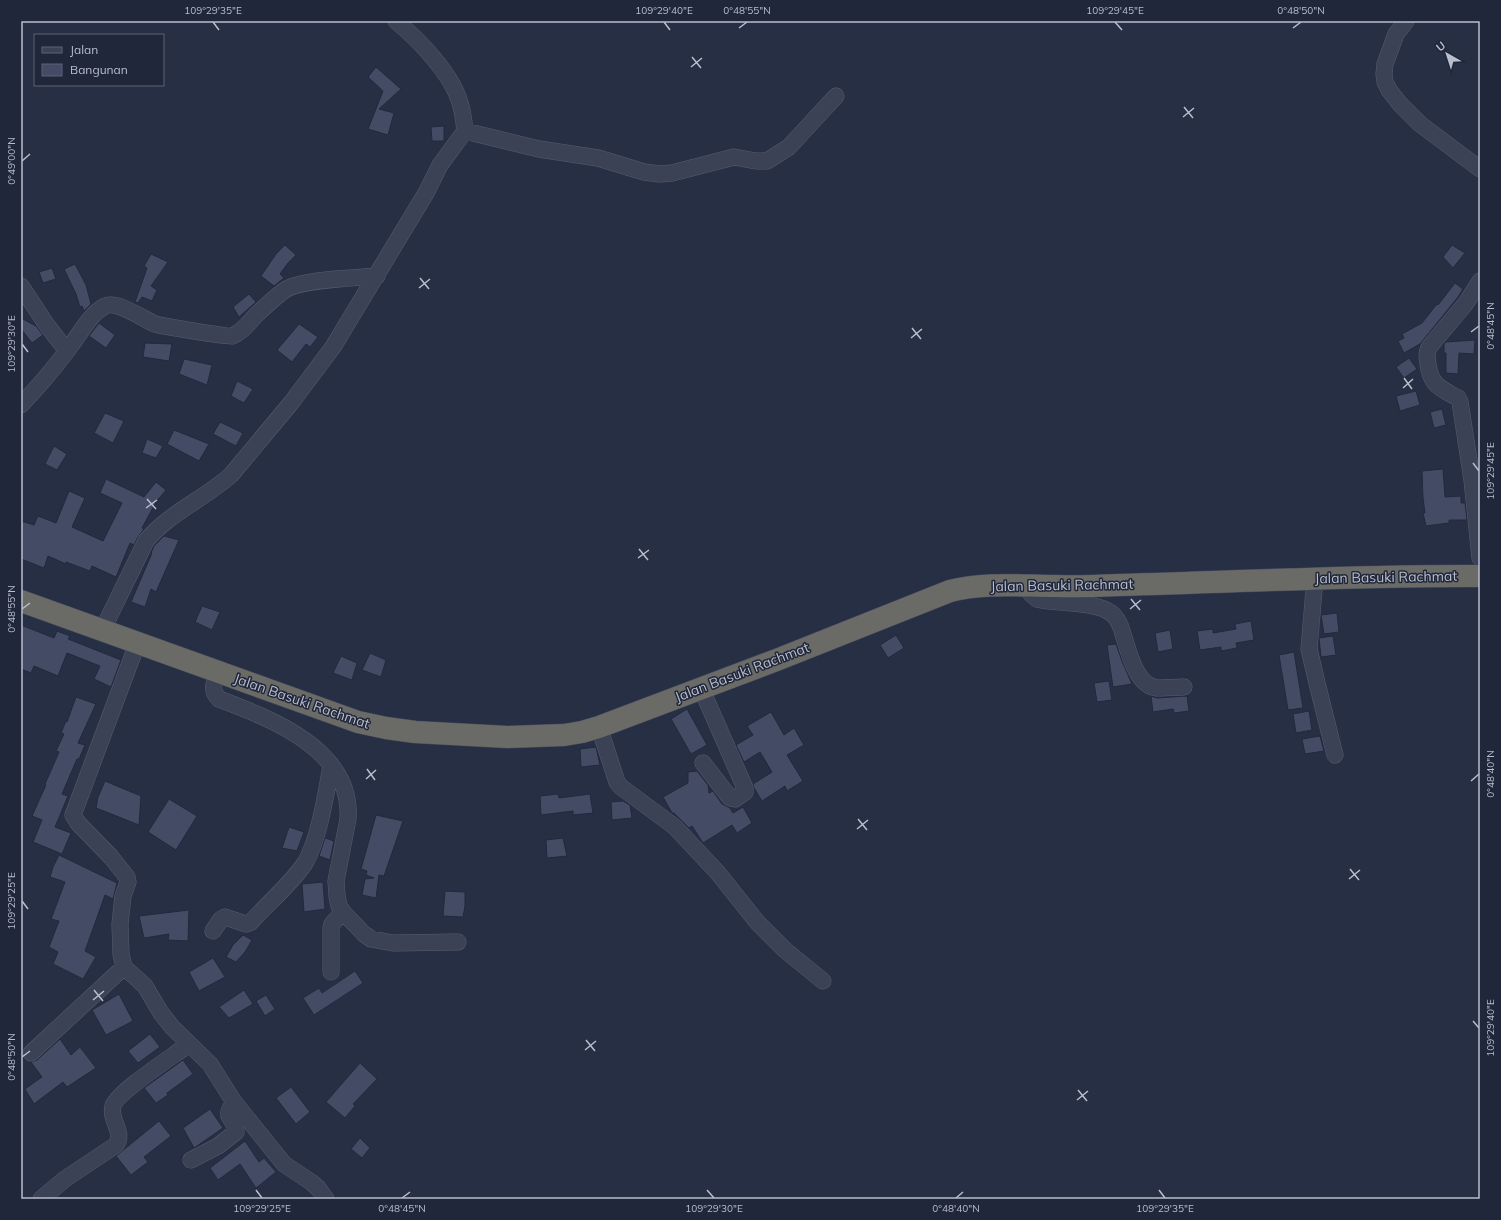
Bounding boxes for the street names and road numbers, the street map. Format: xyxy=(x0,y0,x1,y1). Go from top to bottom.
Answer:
street label: Jalan Basuki Rachmat xyxy=(1315,567,1458,587)
street label: Jalan Basuki Rachmat xyxy=(991,575,1134,595)
street label: Jalan Basuki Rachmat xyxy=(672,638,812,706)
street label: Jalan Basuki Rachmat xyxy=(232,669,372,733)

